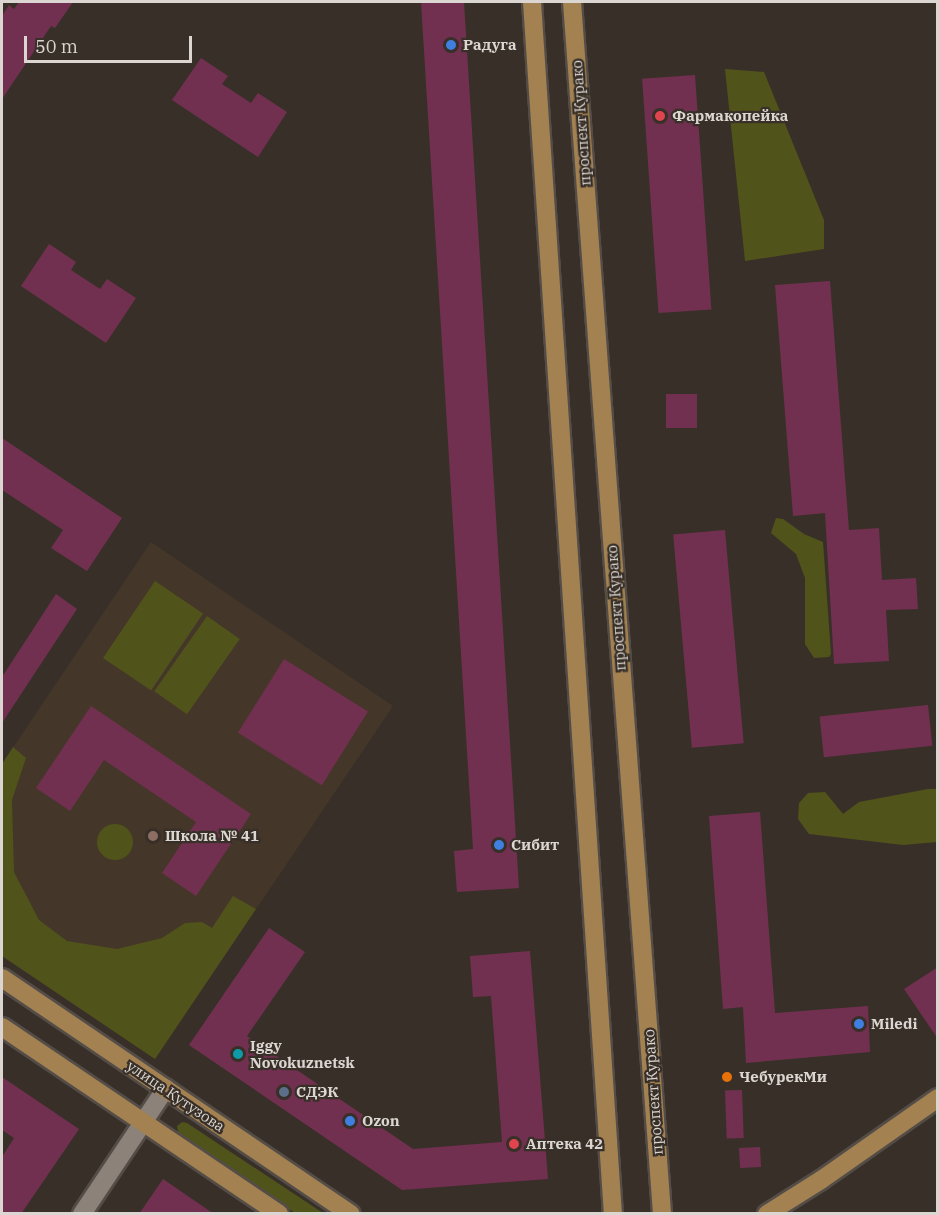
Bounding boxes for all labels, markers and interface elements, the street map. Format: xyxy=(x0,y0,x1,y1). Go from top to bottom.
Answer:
scale bar xyxy=(27,24,195,62)
text: 50 m xyxy=(35,35,78,58)
place label: Радуга xyxy=(463,36,516,54)
marker: Радуга xyxy=(444,38,458,52)
street label: проспект Курако xyxy=(568,60,594,186)
place label: Фармакопейка xyxy=(672,107,788,125)
marker: Фармакопейка xyxy=(653,109,667,123)
street label: проспект Курако xyxy=(603,545,629,671)
place label: Школа № 41 xyxy=(165,827,259,845)
marker: Школа № 41 xyxy=(146,829,160,843)
place label: Сибит xyxy=(511,836,559,854)
marker: Сибит xyxy=(492,838,506,852)
place label: Miledi xyxy=(871,1015,917,1033)
marker: Miledi xyxy=(852,1017,866,1031)
street label: проспект Курако xyxy=(640,1029,666,1155)
place label: Iggy Novokuznetsk xyxy=(250,1036,355,1071)
marker: Iggy Novokuznetsk xyxy=(231,1047,245,1061)
street label: улица Кутузова xyxy=(124,1057,228,1135)
place label: ЧебурекМи xyxy=(739,1068,827,1086)
marker: ЧебурекМи xyxy=(720,1070,734,1084)
place label: СДЭК xyxy=(296,1083,339,1101)
marker: СДЭК xyxy=(277,1085,291,1099)
place label: Ozon xyxy=(362,1112,400,1130)
marker: Ozon xyxy=(343,1114,357,1128)
place label: Аптека 42 xyxy=(526,1135,603,1153)
marker: Аптека 42 xyxy=(507,1137,521,1151)

